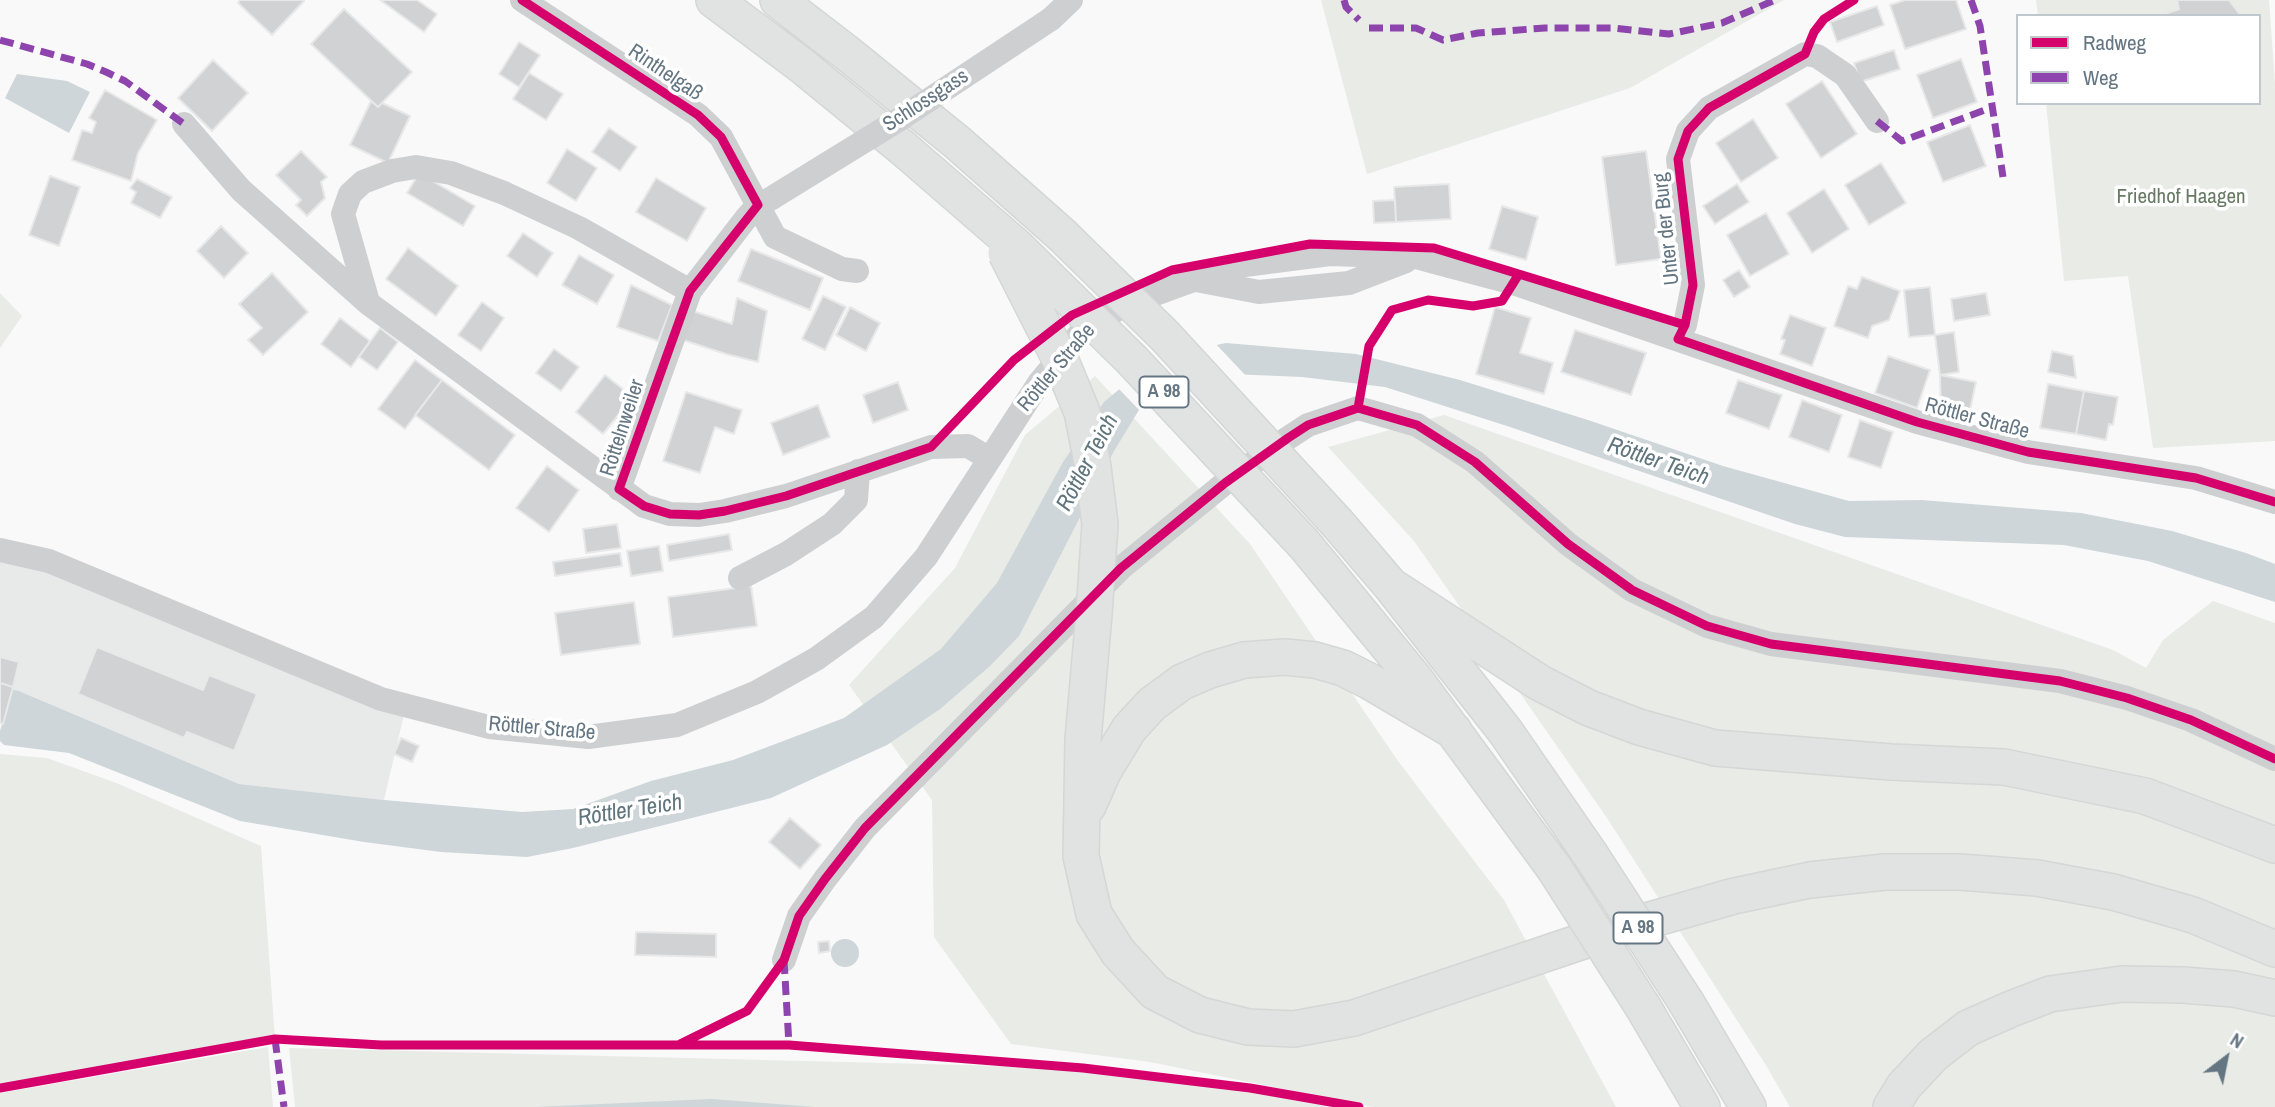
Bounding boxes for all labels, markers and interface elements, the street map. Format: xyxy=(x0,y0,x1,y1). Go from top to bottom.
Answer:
legend xyxy=(2016,14,2261,105)
text: Radweg xyxy=(2083,28,2146,57)
street label: Rinthelgaß xyxy=(623,39,707,107)
text: Weg xyxy=(2083,63,2118,92)
street label: Schlossgass xyxy=(879,64,973,138)
street label: Unter der Burg xyxy=(1649,172,1685,286)
park label: Friedhof Haagen xyxy=(2116,184,2246,210)
street label: Röttler Straße xyxy=(1013,319,1101,417)
street label: Röttelnweiler xyxy=(595,376,651,480)
road number: A 98 xyxy=(1140,376,1188,408)
street label: Röttler Straße xyxy=(1922,393,2032,445)
water label: Röttler Teich xyxy=(1051,410,1125,516)
water label: Röttler Teich xyxy=(1604,432,1712,492)
street label: Röttler Straße xyxy=(488,712,596,746)
water label: Röttler Teich xyxy=(576,789,684,833)
road number: A 98 xyxy=(1614,912,1662,944)
north arrow xyxy=(2191,1023,2261,1093)
text: N xyxy=(2225,1026,2249,1054)

